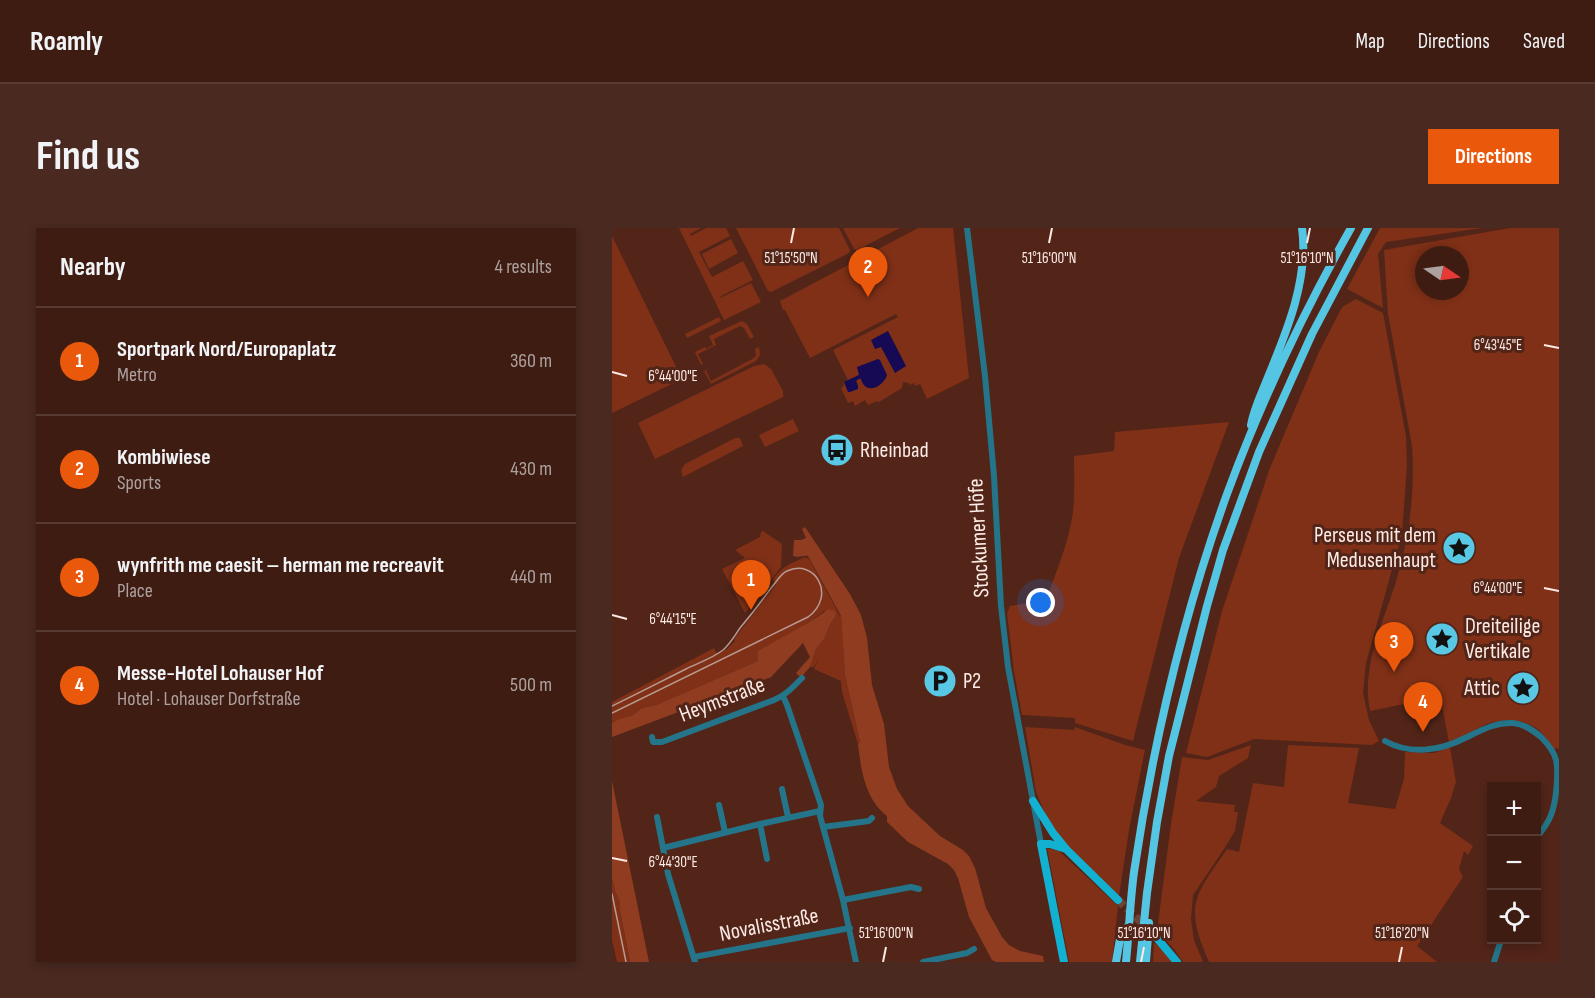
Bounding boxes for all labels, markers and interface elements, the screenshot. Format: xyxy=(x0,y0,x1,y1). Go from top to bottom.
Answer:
text: Roamly xyxy=(30,25,103,58)
text: Map xyxy=(1355,29,1385,54)
text: Directions xyxy=(1418,29,1490,54)
text: Saved xyxy=(1523,29,1565,54)
button: Directions xyxy=(1428,129,1559,184)
text: Find us xyxy=(36,131,140,182)
north arrow xyxy=(1415,246,1469,300)
pin: 2 xyxy=(848,248,888,297)
text: 51°15'50"N xyxy=(764,249,818,268)
text: 51°16'00"N xyxy=(1022,249,1076,268)
text: 51°16'10"N xyxy=(1280,249,1334,268)
text: Nearby xyxy=(60,252,126,283)
text: 4 results xyxy=(495,255,552,279)
text: Sportpark Nord/Europaplatz xyxy=(117,336,336,363)
text: 6°43'45"E xyxy=(1474,336,1522,355)
text: 1 xyxy=(76,349,83,373)
text: 360 m xyxy=(510,349,552,373)
text: Metro xyxy=(117,363,157,387)
text: 6°44'00"E xyxy=(648,367,698,386)
bus stop icon: Rheinbad xyxy=(819,432,855,468)
place label: Rheinbad xyxy=(860,437,929,464)
text: Kombiwiese xyxy=(117,444,211,471)
text: 2 xyxy=(75,457,84,481)
text: 430 m xyxy=(510,457,552,481)
text: Sports xyxy=(117,471,161,495)
street label: Stockumer Höfe xyxy=(962,478,996,598)
place label: Perseus mit dem Medusenhaupt xyxy=(1314,522,1436,574)
place icon: Perseus mit dem Medusenhaupt xyxy=(1441,530,1477,566)
text: wynfrith me caesit – herman me recreavit xyxy=(117,552,444,579)
pin: 1 xyxy=(732,560,770,610)
text: 3 xyxy=(75,565,84,589)
text: 440 m xyxy=(510,565,552,589)
text: Place xyxy=(117,579,153,603)
text: 6°44'00"E xyxy=(1473,579,1523,598)
your location xyxy=(1026,588,1055,617)
text: 6°44'15"E xyxy=(649,610,697,629)
place label: Dreiteilige Vertikale xyxy=(1465,613,1540,665)
place icon: Dreiteilige Vertikale xyxy=(1424,621,1460,657)
pin: 3 xyxy=(1374,622,1414,672)
text: Messe-Hotel Lohauser Hof xyxy=(117,660,323,687)
parking icon: P2 xyxy=(922,663,958,699)
place label: P2 xyxy=(963,668,981,695)
place icon: Attic xyxy=(1505,670,1541,706)
street label: Heymstraße xyxy=(675,671,769,729)
text: 4 xyxy=(75,673,84,697)
text: 500 m xyxy=(510,673,552,697)
place label: Attic xyxy=(1463,675,1500,702)
pin: 4 xyxy=(1404,682,1442,732)
text: Hotel · Lohauser Dorfstraße xyxy=(117,687,300,711)
map controls xyxy=(1487,782,1541,944)
button: + xyxy=(1487,782,1541,836)
button: − xyxy=(1487,836,1541,890)
text: 6°44'30"E xyxy=(648,853,698,872)
button: locate xyxy=(1487,890,1541,944)
street label: Novalisstraße xyxy=(717,902,821,948)
text: 51°16'00"N xyxy=(859,924,913,943)
text: 51°16'10"N xyxy=(1117,924,1171,943)
text: 51°16'20"N xyxy=(1375,924,1429,943)

